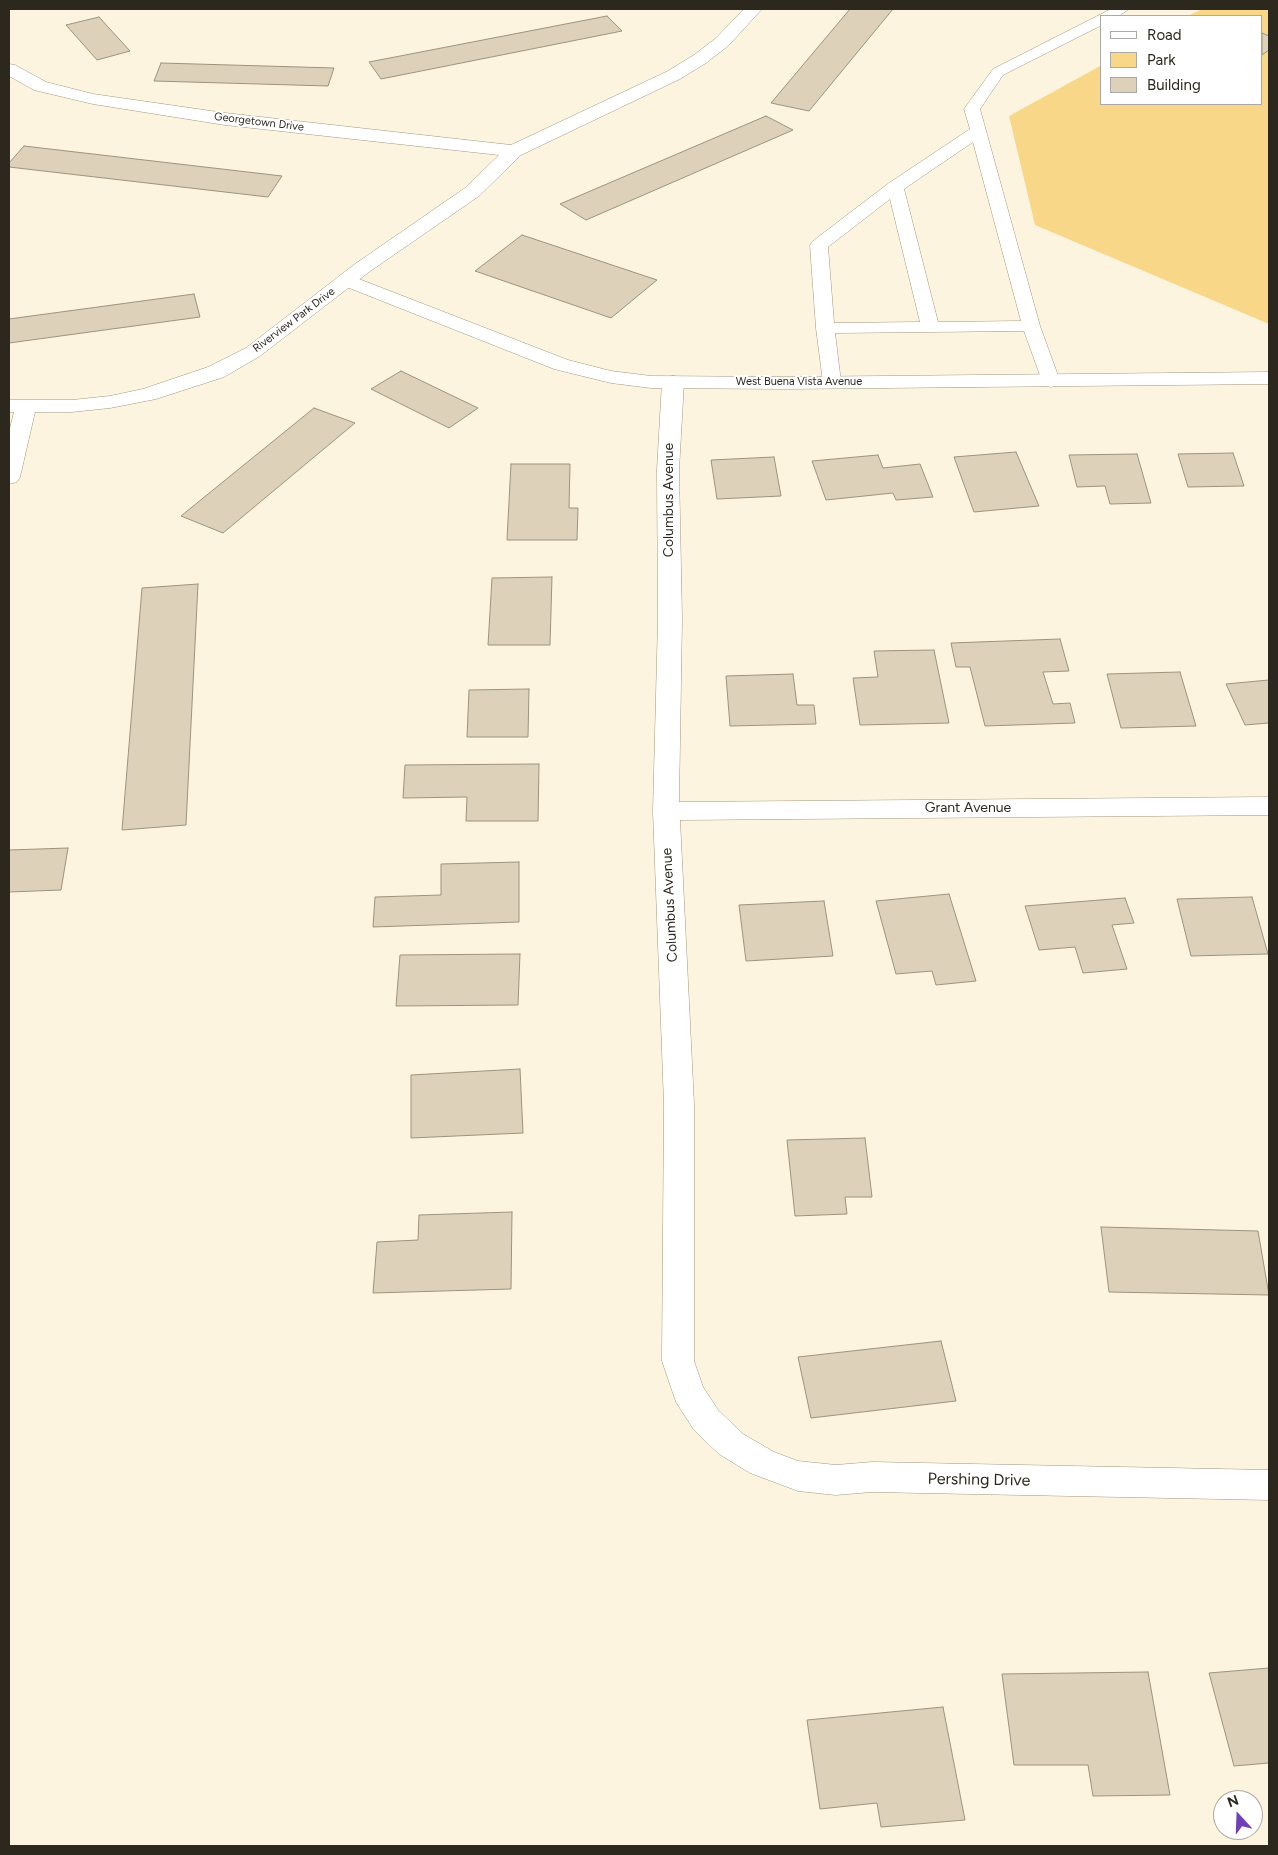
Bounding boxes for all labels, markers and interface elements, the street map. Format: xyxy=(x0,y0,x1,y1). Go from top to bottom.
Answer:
legend xyxy=(1100,15,1263,105)
text: Road xyxy=(1147,26,1182,44)
text: Park xyxy=(1147,51,1176,69)
text: Building xyxy=(1147,76,1201,94)
street label: Georgetown Drive xyxy=(213,110,305,134)
street label: Riverview Park Drive xyxy=(250,285,338,355)
street label: West Buena Vista Avenue xyxy=(736,375,862,389)
street label: Columbus Avenue xyxy=(661,443,677,557)
street label: Grant Avenue xyxy=(925,800,1011,816)
street label: Columbus Avenue xyxy=(659,847,681,963)
street label: Pershing Drive xyxy=(928,1470,1030,1490)
north arrow xyxy=(1213,1790,1263,1840)
text: N xyxy=(1225,1792,1241,1811)

